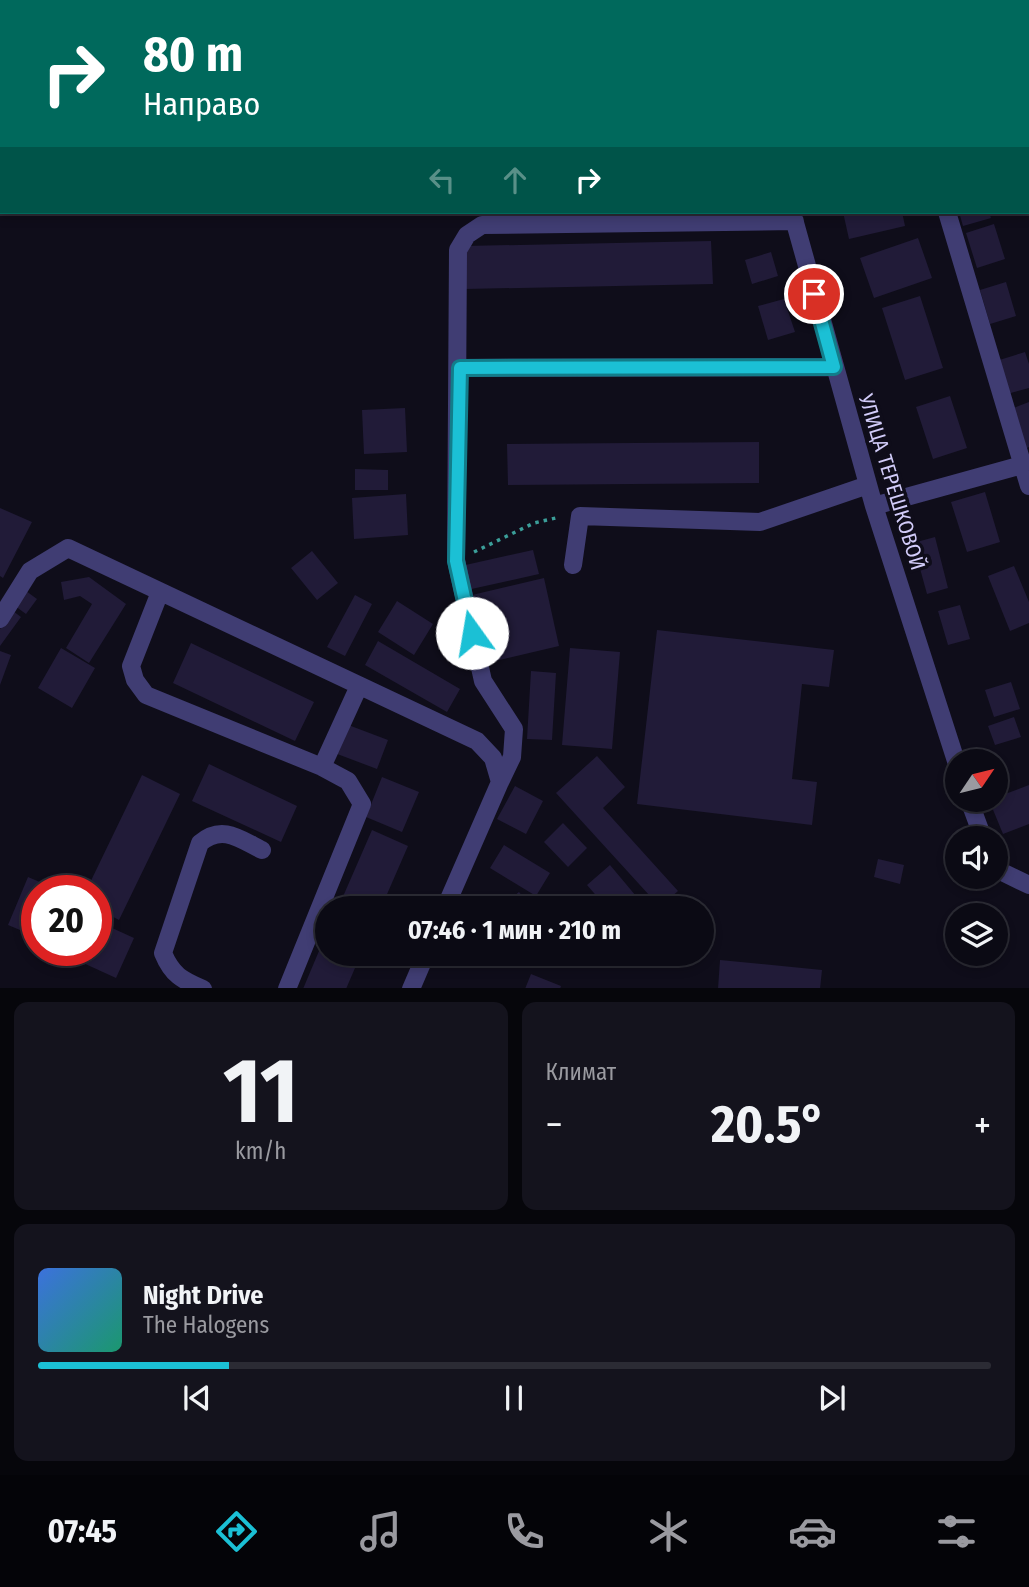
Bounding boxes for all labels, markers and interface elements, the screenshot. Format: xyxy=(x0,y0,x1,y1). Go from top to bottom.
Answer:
text: 80 m xyxy=(143,25,243,84)
icon: right xyxy=(28,28,119,119)
text: Направо xyxy=(143,85,260,123)
icon: left xyxy=(423,161,461,199)
icon: ahead xyxy=(496,161,534,199)
icon: right xyxy=(569,161,607,199)
pin xyxy=(784,264,844,324)
icon: arrive xyxy=(795,275,833,313)
street label: УЛИЦА ТЕРЕШКОВОЙ xyxy=(853,390,931,573)
position arrow xyxy=(435,596,509,670)
north arrow xyxy=(945,749,1008,812)
map controls xyxy=(945,749,1008,966)
button: sound xyxy=(945,826,1008,889)
speed limit sign: 20 xyxy=(21,875,112,966)
button: layers xyxy=(945,903,1008,966)
text: 07:46 · 1 мин · 210 m xyxy=(408,915,621,946)
text: 11 xyxy=(223,1037,298,1146)
text: Климат xyxy=(546,1058,616,1086)
text: 20.5° xyxy=(711,1093,825,1156)
text: − xyxy=(546,1102,563,1148)
text: + xyxy=(974,1102,991,1148)
text: km/h xyxy=(235,1137,286,1165)
text: Night Drive xyxy=(143,1280,263,1311)
text: The Halogens xyxy=(143,1311,269,1339)
icon: previous xyxy=(178,1379,216,1417)
icon: pause xyxy=(495,1379,533,1417)
icon: next xyxy=(813,1379,851,1417)
icon: directions xyxy=(212,1507,261,1556)
icon: music xyxy=(356,1507,405,1556)
icon: phone xyxy=(500,1507,549,1556)
icon: climate xyxy=(644,1507,693,1556)
icon: car xyxy=(788,1507,837,1556)
icon: filters xyxy=(932,1507,981,1556)
text: 07:45 xyxy=(48,1512,117,1550)

